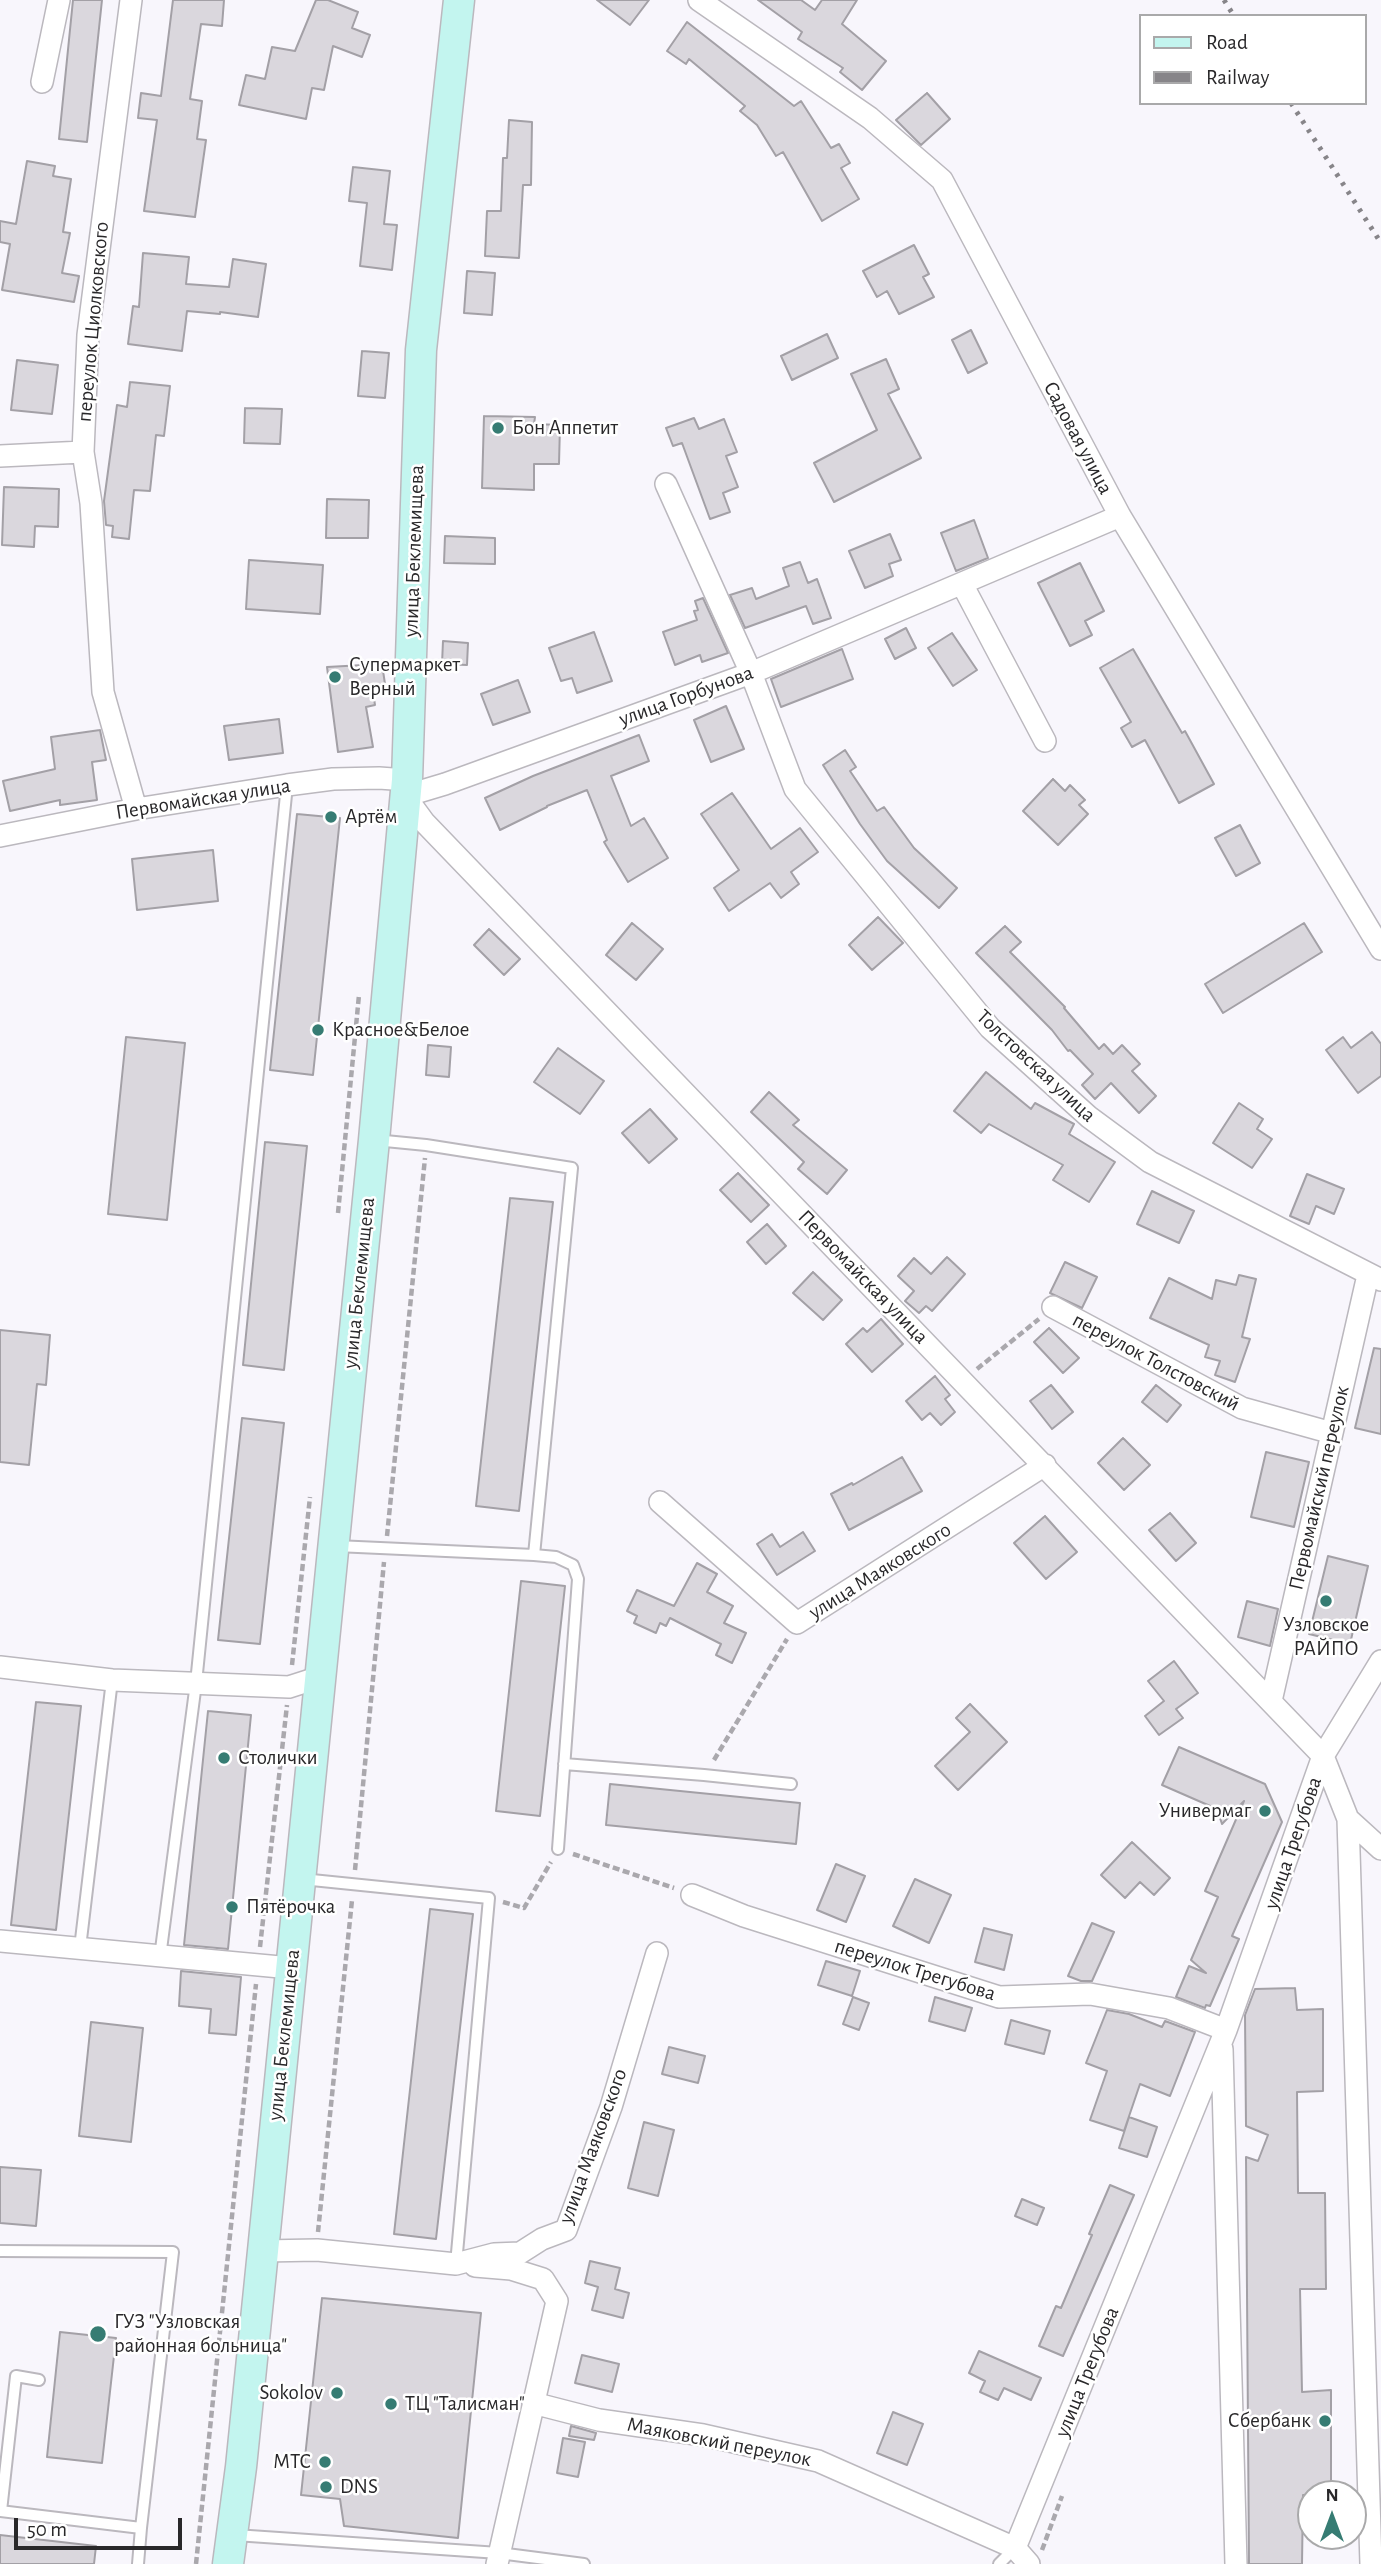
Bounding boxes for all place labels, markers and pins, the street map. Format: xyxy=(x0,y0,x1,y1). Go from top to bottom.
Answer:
place label: Бон Аппетит xyxy=(512,415,618,441)
marker: Бон Аппетит xyxy=(490,420,506,436)
place label: Супермаркет Верный xyxy=(349,652,460,702)
marker: Супермаркет Верный xyxy=(327,669,343,685)
place label: Артём xyxy=(345,804,397,830)
marker: Артём xyxy=(323,809,339,825)
place label: Красное&Белое xyxy=(332,1017,469,1043)
marker: Красное&Белое xyxy=(310,1022,326,1038)
marker: Узловское РАЙПО xyxy=(1318,1593,1334,1609)
place label: Узловское РАЙПО xyxy=(1283,1612,1369,1662)
place label: Столички xyxy=(238,1745,318,1771)
marker: Столички xyxy=(216,1750,232,1766)
place label: Универмаг xyxy=(1159,1798,1251,1824)
marker: Универмаг xyxy=(1257,1803,1273,1819)
place label: Пятёрочка xyxy=(246,1894,335,1920)
marker: Пятёрочка xyxy=(224,1899,240,1915)
place label: ГУЗ "Узловская районная больница" xyxy=(114,2309,287,2359)
marker: ГУЗ "Узловская районная больница" xyxy=(88,2324,108,2344)
place label: Sokolov xyxy=(260,2380,323,2406)
marker: Sokolov xyxy=(329,2385,345,2401)
place label: ТЦ "Талисман" xyxy=(405,2391,525,2417)
marker: ТЦ "Талисман" xyxy=(383,2396,399,2412)
place label: Сбербанк xyxy=(1228,2408,1311,2434)
marker: Сбербанк xyxy=(1317,2413,1333,2429)
place label: МТС xyxy=(273,2449,311,2475)
marker: МТС xyxy=(317,2454,333,2470)
place label: DNS xyxy=(340,2474,378,2500)
marker: DNS xyxy=(318,2479,334,2495)

